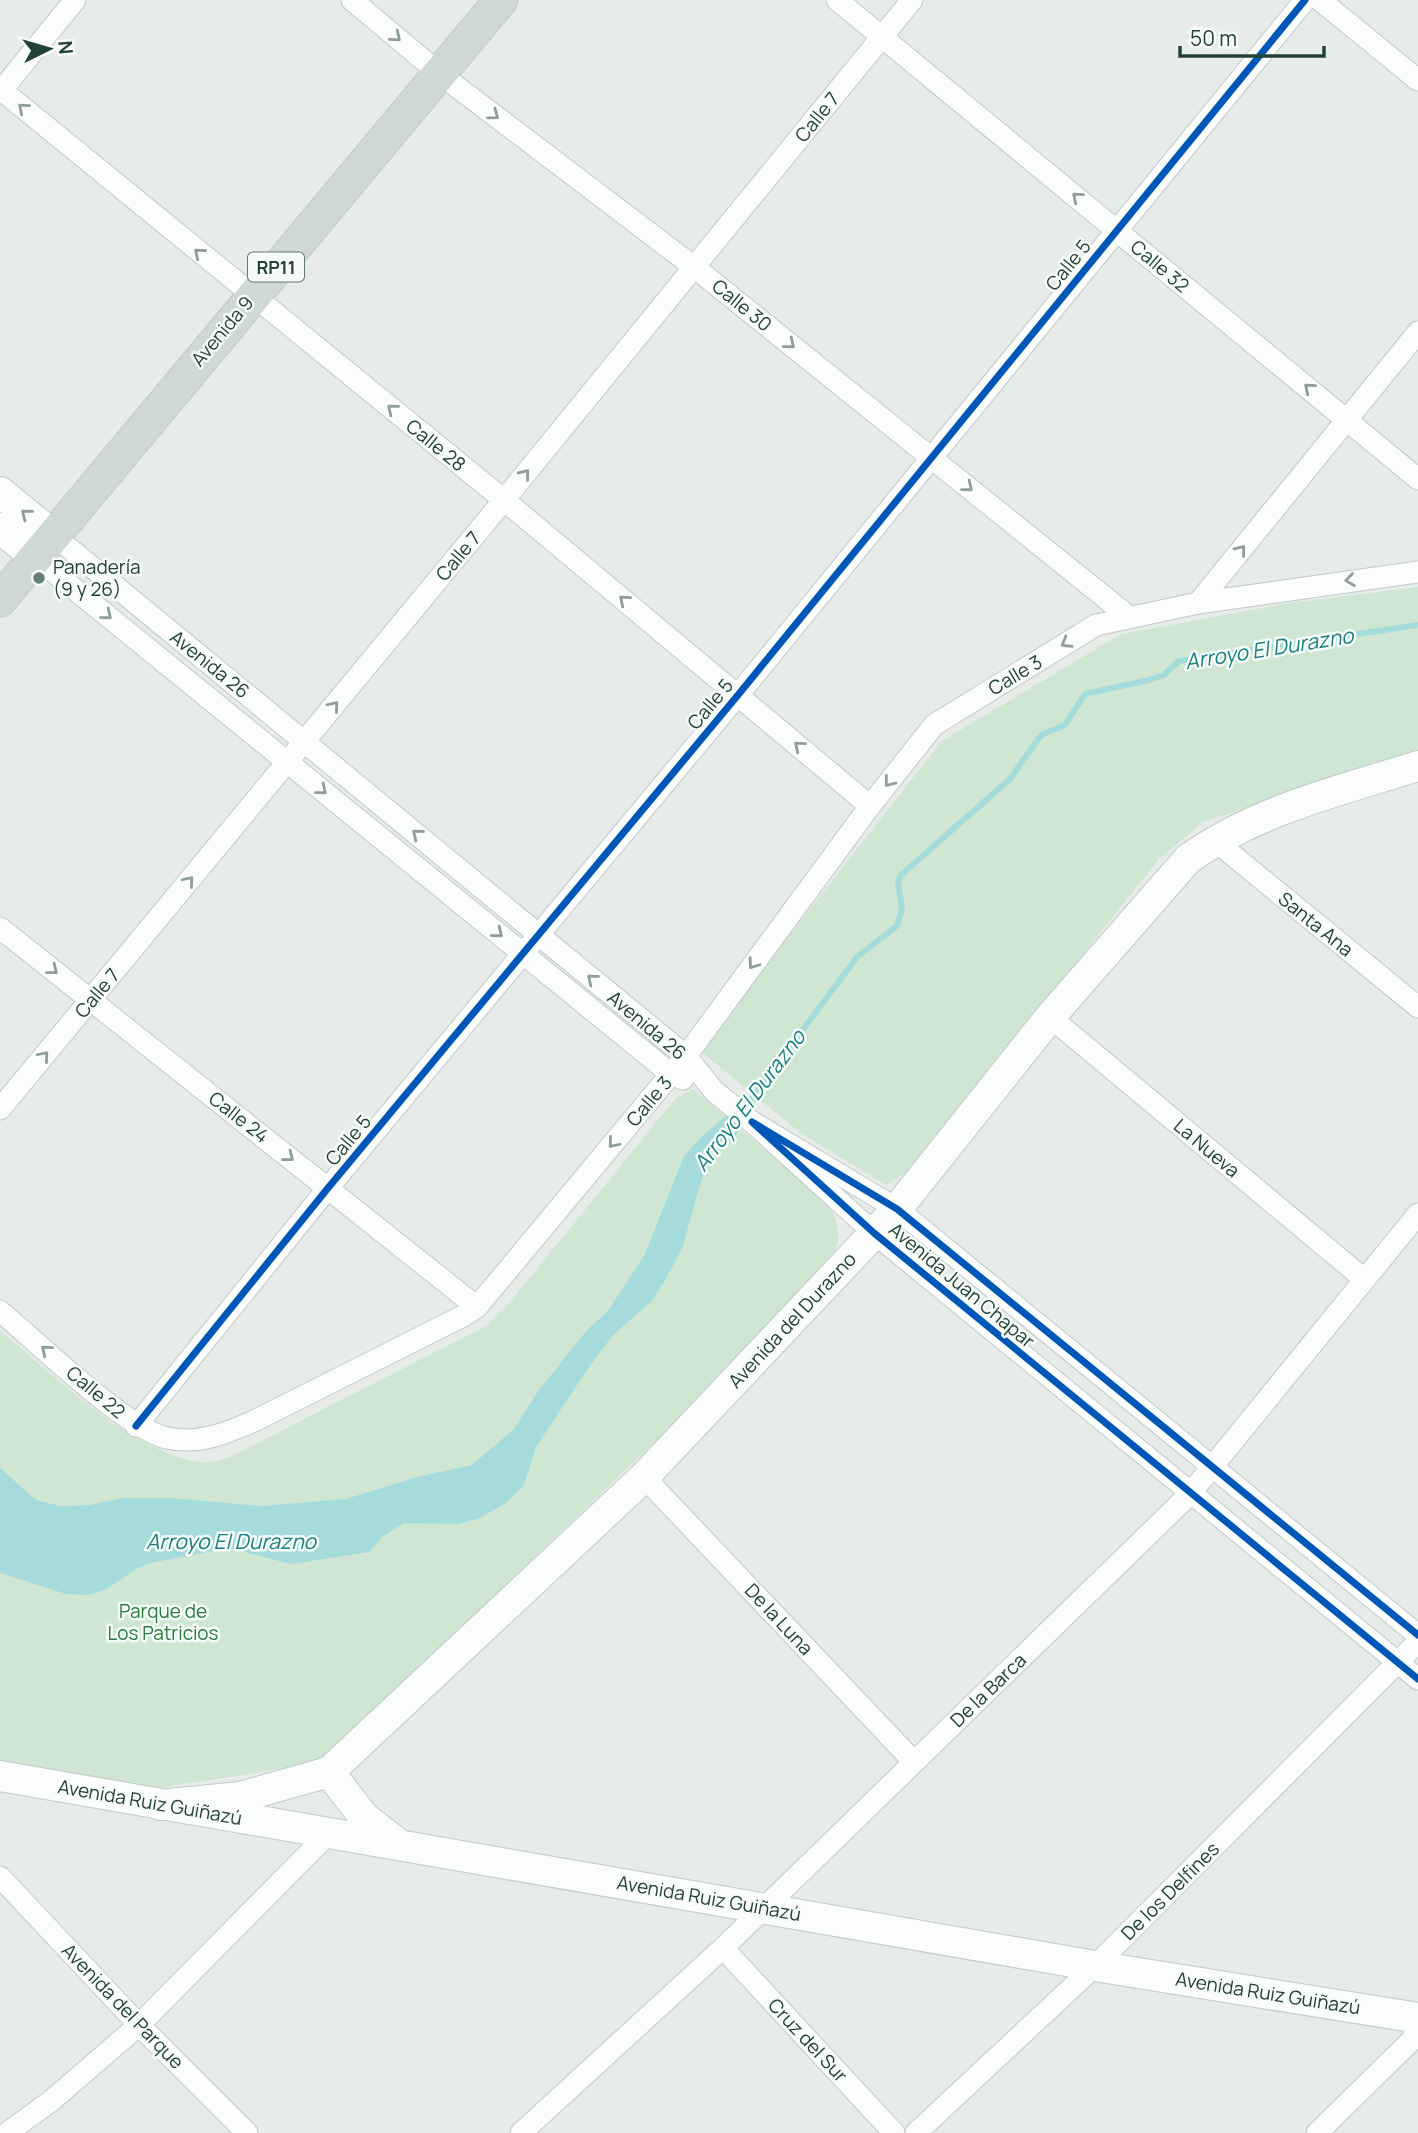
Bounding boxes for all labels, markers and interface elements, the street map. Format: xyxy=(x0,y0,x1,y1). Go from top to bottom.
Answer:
north arrow xyxy=(14,14,84,84)
scale bar xyxy=(1180,14,1324,58)
text: 50 m xyxy=(1190,24,1237,52)
one-way arrow xyxy=(387,29,400,41)
text: N xyxy=(52,40,79,55)
street label: Calle 7 xyxy=(789,86,845,148)
one-way arrow xyxy=(19,104,32,116)
one-way arrow xyxy=(486,107,499,120)
one-way arrow xyxy=(1072,193,1085,205)
street label: Calle 5 xyxy=(1039,234,1097,296)
street label: Calle 32 xyxy=(1125,234,1195,298)
one-way arrow xyxy=(194,249,207,261)
road number: RP11 xyxy=(248,253,304,282)
street label: Calle 30 xyxy=(707,273,777,337)
street label: Avenida 9 xyxy=(185,290,259,372)
one-way arrow xyxy=(783,336,795,349)
one-way arrow xyxy=(1304,384,1316,397)
one-way arrow xyxy=(387,405,399,418)
street label: Calle 28 xyxy=(401,413,471,477)
one-way arrow xyxy=(517,469,530,481)
one-way arrow xyxy=(959,479,972,491)
one-way arrow xyxy=(22,510,35,522)
street label: Calle 7 xyxy=(430,526,486,586)
one-way arrow xyxy=(1232,546,1245,558)
place label: Panadería (9 y 26) xyxy=(53,554,141,602)
marker: Panadería (9 y 26) xyxy=(31,570,47,586)
one-way arrow xyxy=(1344,573,1356,588)
one-way arrow xyxy=(620,596,633,608)
one-way arrow xyxy=(100,607,112,620)
water label: Arroyo El Durazno xyxy=(1183,621,1357,675)
street label: Avenida 26 xyxy=(165,624,255,704)
one-way arrow xyxy=(1061,635,1074,648)
street label: Calle 3 xyxy=(983,649,1047,701)
street label: Calle 5 xyxy=(681,673,739,735)
one-way arrow xyxy=(326,701,338,714)
one-way arrow xyxy=(794,742,807,754)
one-way arrow xyxy=(885,774,898,786)
one-way arrow xyxy=(314,781,326,794)
one-way arrow xyxy=(412,830,424,843)
one-way arrow xyxy=(181,877,193,890)
street label: Santa Ana xyxy=(1273,886,1359,962)
one-way arrow xyxy=(490,925,503,937)
one-way arrow xyxy=(749,956,762,969)
one-way arrow xyxy=(46,962,58,975)
street label: Calle 7 xyxy=(69,963,125,1023)
one-way arrow xyxy=(588,975,601,987)
street label: Avenida 26 xyxy=(602,984,692,1066)
water label: Arroyo El Durazno xyxy=(687,1022,812,1176)
one-way arrow xyxy=(36,1052,48,1065)
street label: Calle 3 xyxy=(620,1070,678,1132)
street label: Calle 24 xyxy=(204,1085,274,1149)
street label: Calle 5 xyxy=(319,1109,377,1171)
street label: La Nueva xyxy=(1168,1113,1246,1183)
one-way arrow xyxy=(609,1136,622,1148)
one-way arrow xyxy=(281,1149,294,1161)
street label: Avenida Juan Chapar xyxy=(884,1216,1040,1354)
street label: Avenida del Durazno xyxy=(722,1246,862,1394)
one-way arrow xyxy=(41,1346,54,1358)
street label: Calle 22 xyxy=(61,1360,131,1424)
water label: Arroyo El Durazno xyxy=(146,1527,318,1555)
street label: De la Luna xyxy=(739,1577,819,1661)
park label: Parque de Los Patricios xyxy=(108,1598,218,1646)
street label: De la Barca xyxy=(944,1647,1032,1733)
street label: Avenida Ruiz Guiñazú xyxy=(56,1773,244,1831)
street label: De los Delfines xyxy=(1115,1836,1225,1946)
street label: Avenida Ruiz Guiñazú xyxy=(615,1869,803,1927)
street label: Avenida del Parque xyxy=(56,1937,190,2075)
street label: Avenida Ruiz Guiñazú xyxy=(1174,1966,1362,2020)
street label: Cruz del Sur xyxy=(762,1992,854,2088)

